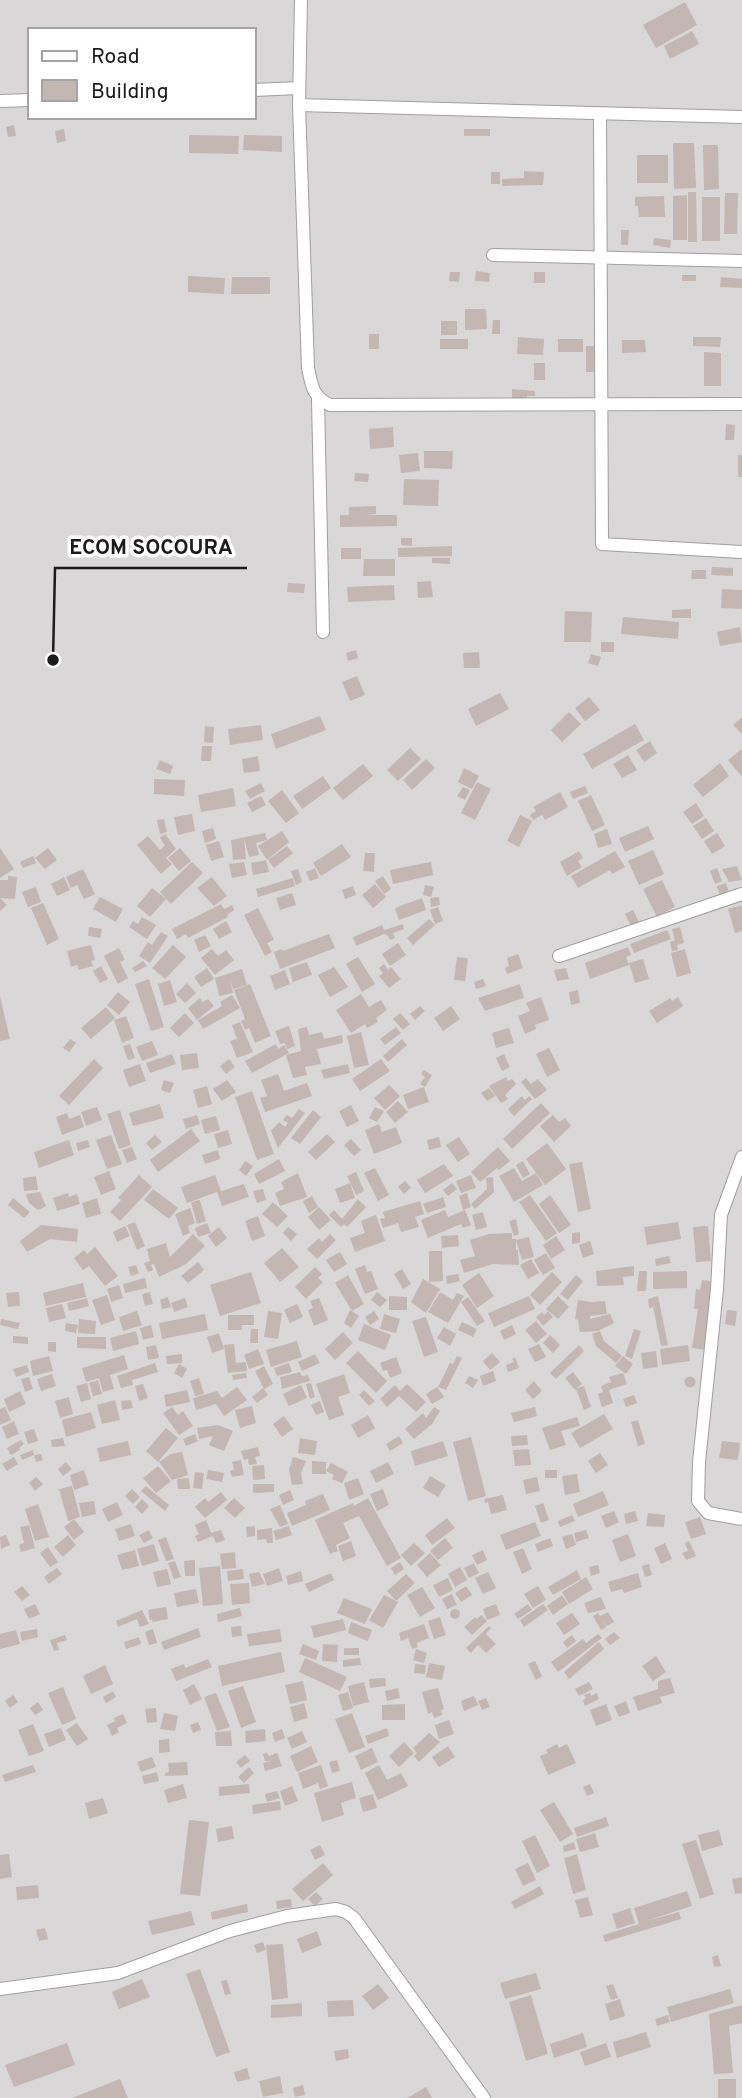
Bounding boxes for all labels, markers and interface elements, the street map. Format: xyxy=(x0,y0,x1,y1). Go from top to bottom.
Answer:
legend xyxy=(28,28,256,119)
text: Road xyxy=(91,44,140,71)
text: Building xyxy=(91,79,169,106)
callout: ECOM SOCOURA xyxy=(55,526,247,568)
text: ECOM SOCOURA xyxy=(69,535,233,562)

